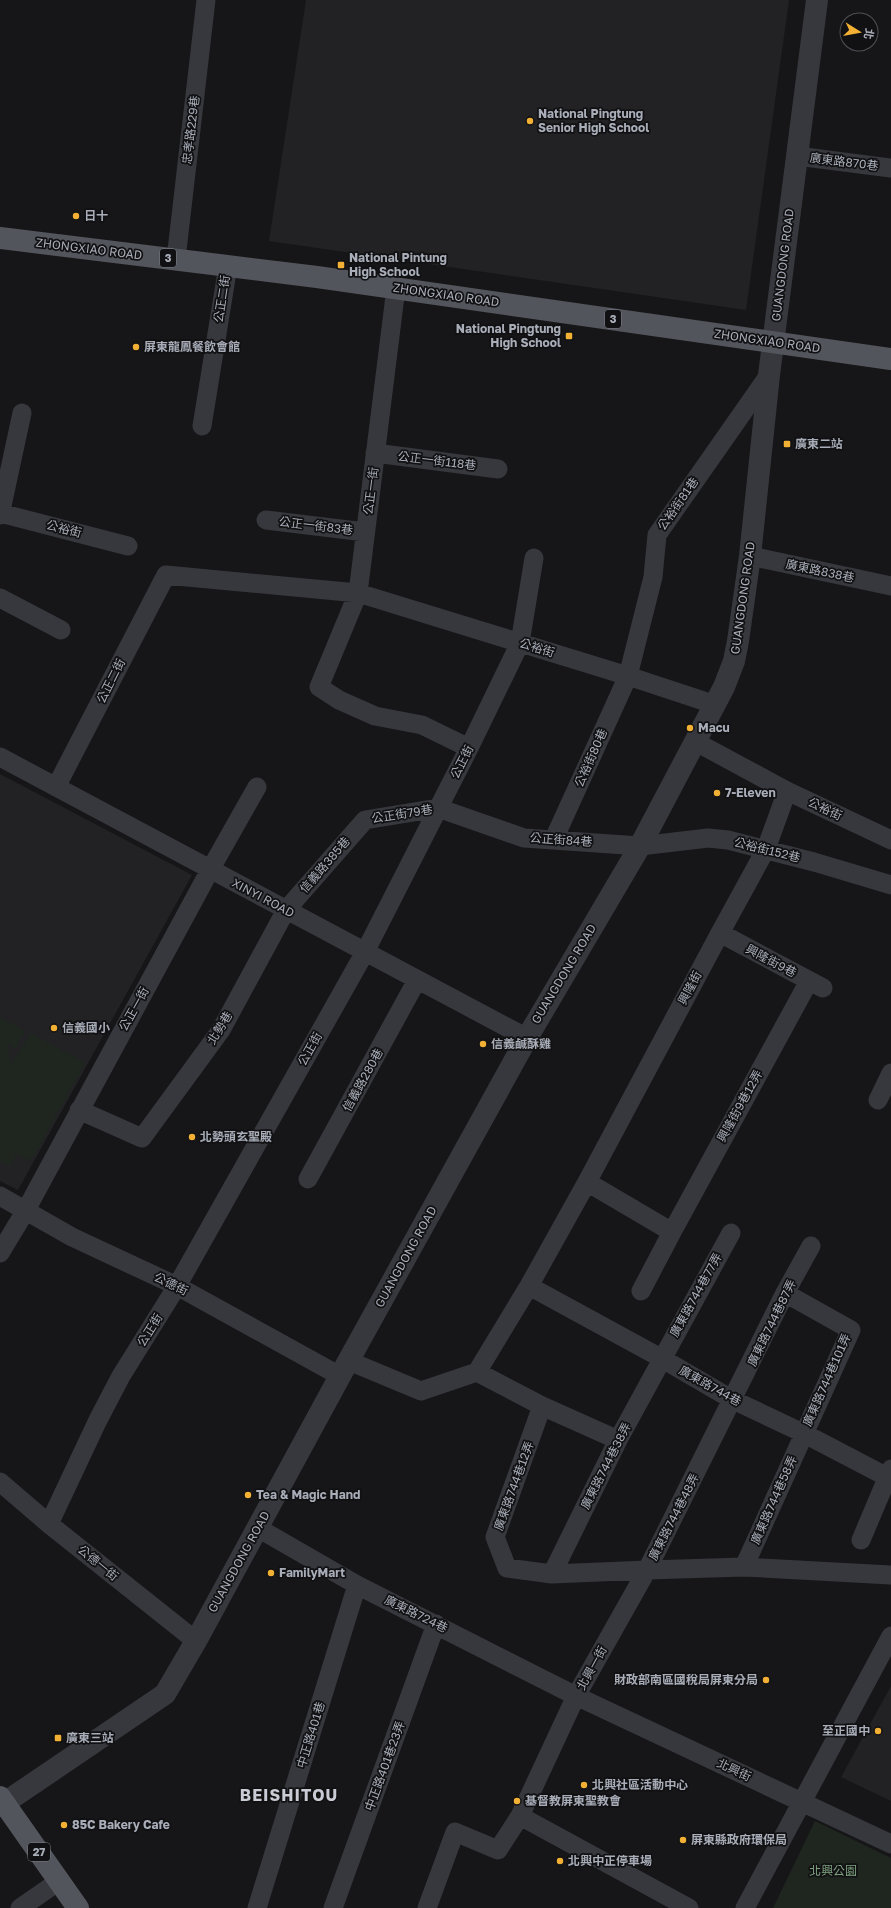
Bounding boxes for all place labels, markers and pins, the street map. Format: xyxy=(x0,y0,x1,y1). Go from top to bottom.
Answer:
place label: National Pingtung Senior High School xyxy=(538,106,649,135)
marker: National Pingtung Senior High School xyxy=(525,116,535,126)
place label: 日十 xyxy=(84,208,108,223)
marker: 日十 xyxy=(71,211,81,221)
place label: National Pintung High School xyxy=(349,250,447,279)
marker: National Pintung High School xyxy=(336,260,346,270)
place label: National Pingtung High School xyxy=(456,321,561,350)
marker: National Pingtung High School xyxy=(564,331,574,341)
place label: 屏東龍鳳餐飲會館 xyxy=(144,339,240,354)
marker: 屏東龍鳳餐飲會館 xyxy=(131,342,141,352)
place label: 廣東二站 xyxy=(795,436,843,451)
marker: 廣東二站 xyxy=(782,439,792,449)
place label: Macu xyxy=(698,720,730,735)
marker: Macu xyxy=(685,723,695,733)
place label: 7-Eleven xyxy=(725,785,776,800)
marker: 7-Eleven xyxy=(712,788,722,798)
place label: 信義國小 xyxy=(62,1020,110,1035)
marker: 信義國小 xyxy=(49,1023,59,1033)
place label: 信義鹹酥雞 xyxy=(491,1036,551,1051)
marker: 信義鹹酥雞 xyxy=(478,1039,488,1049)
place label: 北勢頭玄聖殿 xyxy=(200,1129,272,1144)
marker: 北勢頭玄聖殿 xyxy=(187,1132,197,1142)
place label: Tea & Magic Hand xyxy=(256,1487,360,1502)
marker: Tea & Magic Hand xyxy=(243,1490,253,1500)
place label: FamilyMart xyxy=(279,1565,345,1580)
marker: FamilyMart xyxy=(266,1568,276,1578)
place label: 財政部南區國稅局屏東分局 xyxy=(614,1672,758,1687)
marker: 財政部南區國稅局屏東分局 xyxy=(761,1675,771,1685)
place label: 至正國中 xyxy=(822,1723,870,1738)
marker: 至正國中 xyxy=(873,1726,883,1736)
place label: 廣東三站 xyxy=(66,1730,114,1745)
marker: 廣東三站 xyxy=(53,1733,63,1743)
place label: 北興社區活動中心 xyxy=(592,1777,688,1792)
marker: 北興社區活動中心 xyxy=(579,1780,589,1790)
place label: 基督教屏東聖教會 xyxy=(525,1793,621,1808)
marker: 基督教屏東聖教會 xyxy=(512,1796,522,1806)
place label: 85C Bakery Cafe xyxy=(72,1817,170,1832)
marker: 85C Bakery Cafe xyxy=(59,1820,69,1830)
place label: 屏東縣政府環保局 xyxy=(691,1832,787,1847)
marker: 屏東縣政府環保局 xyxy=(678,1835,688,1845)
place label: 北興中正停車場 xyxy=(568,1853,652,1868)
marker: 北興中正停車場 xyxy=(555,1856,565,1866)

